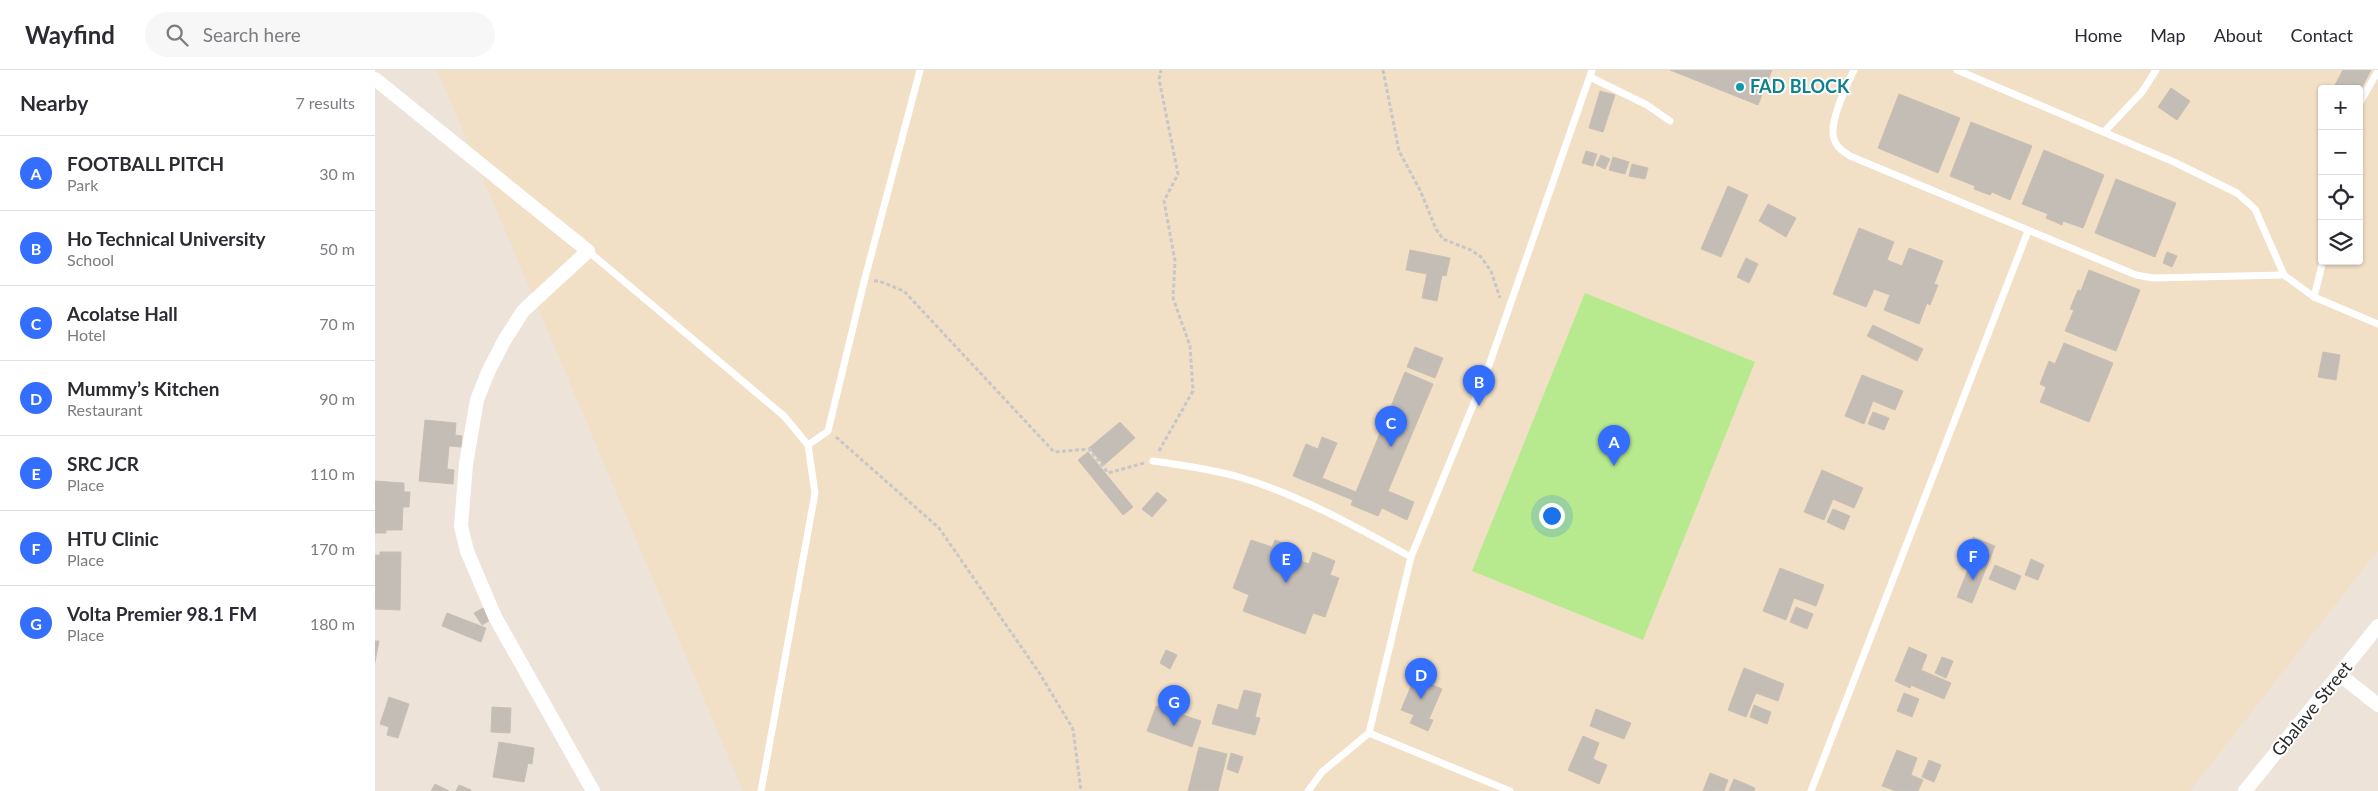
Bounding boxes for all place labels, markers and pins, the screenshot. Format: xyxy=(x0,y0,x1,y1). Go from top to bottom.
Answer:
place label: FAD BLOCK xyxy=(1750,75,1850,97)
marker: FAD BLOCK xyxy=(1734,81,1746,93)
pin: B xyxy=(1463,365,1495,406)
pin: C xyxy=(1375,406,1407,447)
pin: A xyxy=(1598,425,1630,466)
pin: F xyxy=(1957,539,1989,580)
pin: E xyxy=(1270,542,1302,583)
pin: D xyxy=(1405,658,1437,699)
pin: G xyxy=(1158,685,1190,726)

